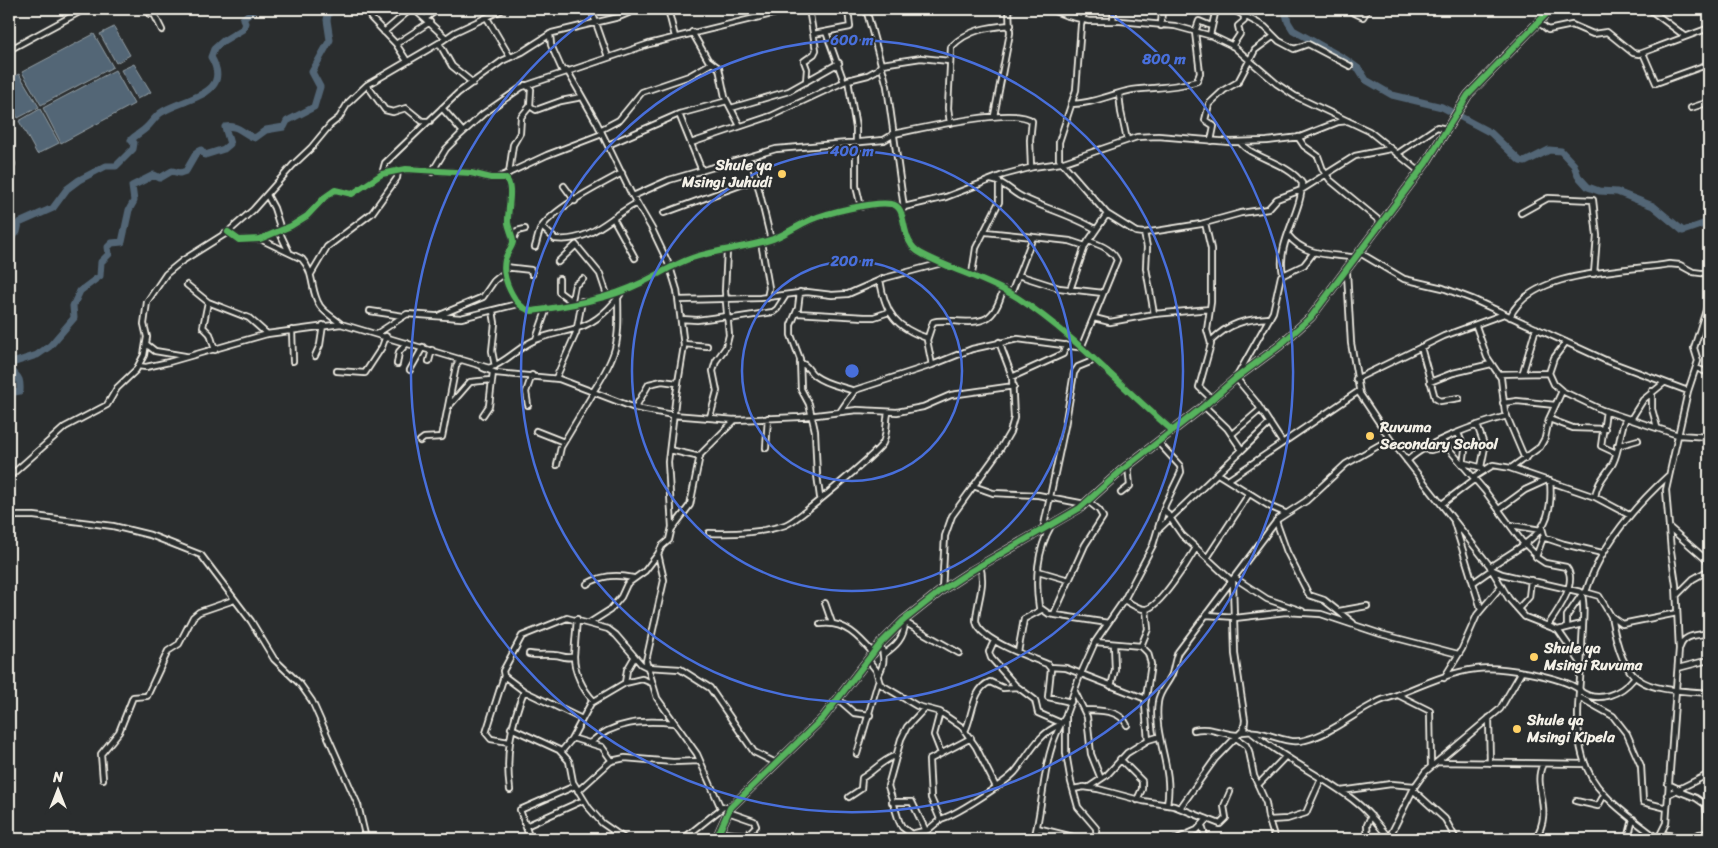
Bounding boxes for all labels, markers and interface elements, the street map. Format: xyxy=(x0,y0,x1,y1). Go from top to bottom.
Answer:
text: 600 m xyxy=(830,27,874,53)
text: 800 m xyxy=(1141,46,1186,72)
text: 400 m xyxy=(829,138,874,164)
place label: Shule ya Msingi Juhudi xyxy=(681,152,773,195)
marker: Shule ya Msingi Juhudi xyxy=(776,168,788,180)
text: 200 m xyxy=(829,248,874,274)
centre of rings xyxy=(843,362,861,380)
place label: Ruvuma Secondary School xyxy=(1379,414,1499,457)
marker: Ruvuma Secondary School xyxy=(1364,430,1376,442)
place label: Shule ya Msingi Ruvuma xyxy=(1543,635,1643,678)
marker: Shule ya Msingi Ruvuma xyxy=(1528,651,1540,663)
place label: Shule ya Msingi Kipela xyxy=(1526,707,1615,750)
marker: Shule ya Msingi Kipela xyxy=(1511,723,1523,735)
text: N xyxy=(52,765,63,790)
north arrow xyxy=(32,766,82,816)

